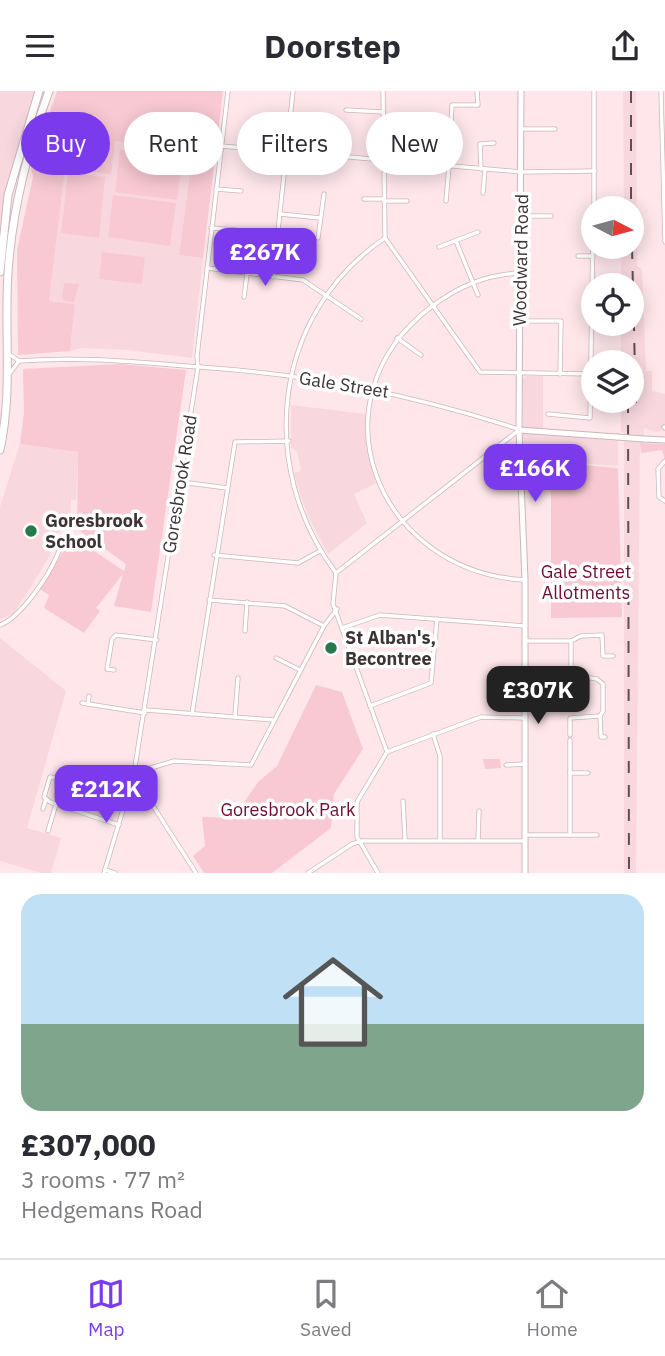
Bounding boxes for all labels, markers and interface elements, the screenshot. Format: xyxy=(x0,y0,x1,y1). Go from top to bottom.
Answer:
text: Doorstep xyxy=(264,25,401,67)
icon: menu xyxy=(21,27,59,65)
icon: share xyxy=(606,27,644,65)
chip: Buy xyxy=(21,112,110,175)
chip: Rent xyxy=(124,112,223,175)
chip: Filters xyxy=(237,112,352,175)
chip: New xyxy=(366,112,463,175)
street label: Woodward Road xyxy=(508,194,533,326)
north arrow xyxy=(581,196,644,259)
map controls xyxy=(581,196,644,413)
pin: £267K xyxy=(216,229,314,288)
text: £267K xyxy=(230,236,300,266)
button: locate xyxy=(581,273,644,336)
button: layers xyxy=(581,350,644,413)
street label: Gale Street xyxy=(298,366,391,403)
street label: Goresbrook Road xyxy=(157,413,202,555)
pin: £166K xyxy=(486,445,584,504)
text: £166K xyxy=(500,452,570,482)
place label: Goresbrook School xyxy=(45,509,144,553)
marker: Goresbrook School xyxy=(23,523,39,539)
park label: Gale Street Allotments xyxy=(541,560,631,604)
place label: St Alban's, Becontree xyxy=(345,626,436,670)
marker: St Alban's, Becontree xyxy=(323,640,339,656)
pin: £307K xyxy=(489,667,587,726)
text: £307K xyxy=(503,674,573,704)
pin: £212K xyxy=(57,765,155,825)
text: £212K xyxy=(71,773,141,803)
park label: Goresbrook Park xyxy=(220,798,356,821)
icon: home xyxy=(270,939,396,1065)
text: £307,000 xyxy=(21,1125,156,1164)
text: 3 rooms · 77 m² xyxy=(21,1164,185,1194)
text: Hedgemans Road xyxy=(21,1194,203,1224)
tab: Map xyxy=(87,1275,125,1341)
tab: Saved xyxy=(300,1275,352,1341)
tab: Home xyxy=(527,1275,578,1341)

